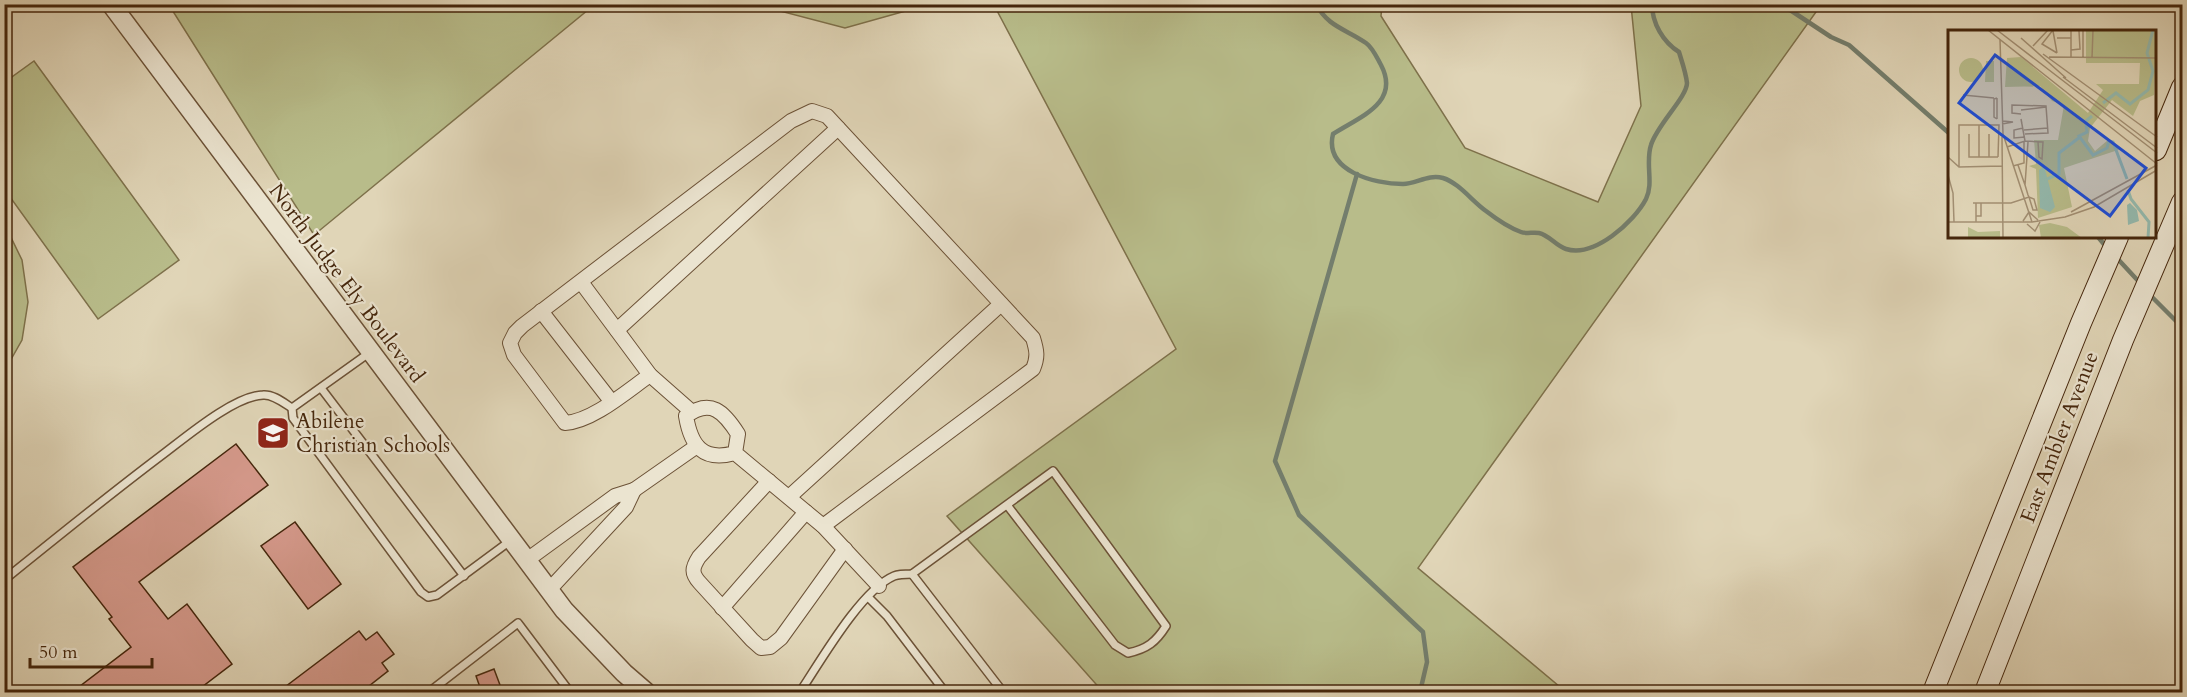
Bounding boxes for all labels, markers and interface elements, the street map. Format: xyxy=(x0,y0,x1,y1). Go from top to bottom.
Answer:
inset map xyxy=(1948,30,2157,238)
street label: North Judge Ely Boulevard xyxy=(262,178,431,389)
street label: East Ambler Avenue xyxy=(2013,347,2106,527)
place label: Abilene Christian Schools xyxy=(296,407,450,460)
school or university icon: Abilene Christian Schools xyxy=(255,415,291,451)
scale bar xyxy=(30,631,152,669)
text: 50 m xyxy=(39,640,78,665)

